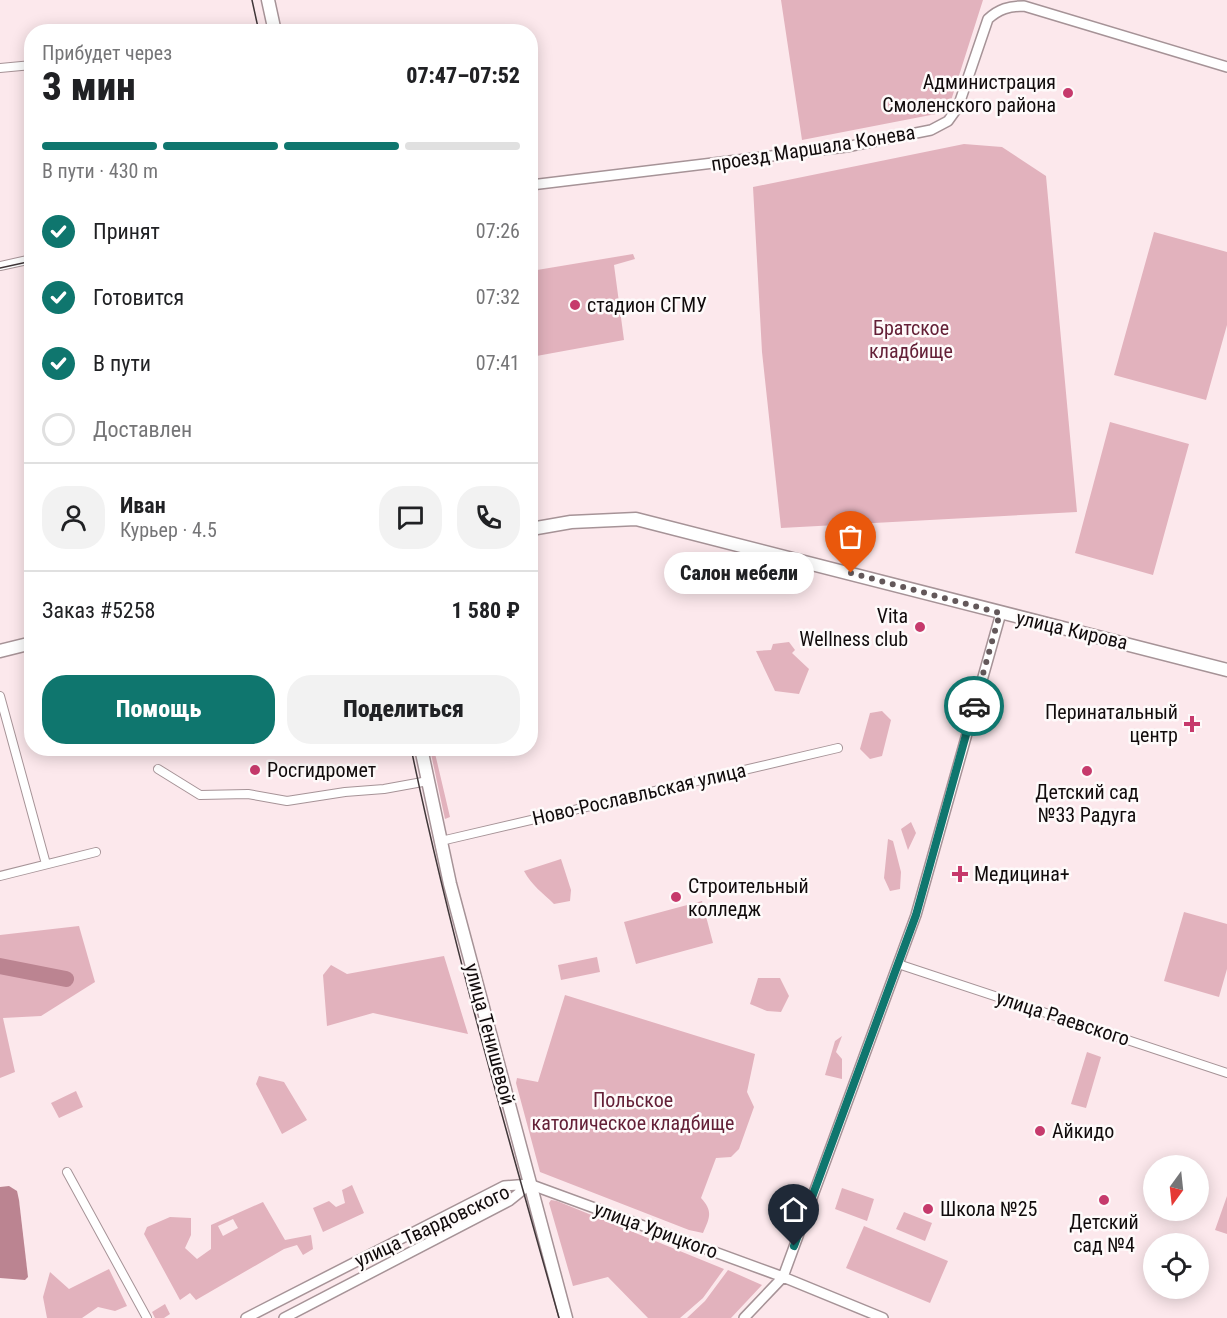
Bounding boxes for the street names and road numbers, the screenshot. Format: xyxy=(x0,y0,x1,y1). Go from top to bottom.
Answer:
street label: проезд Маршала Конева xyxy=(709,120,917,176)
street label: улица Кирова xyxy=(1014,606,1130,654)
street label: Ново-Рославльская улица xyxy=(530,758,748,830)
street label: улица Тенишевой xyxy=(460,961,520,1107)
street label: улица Раевского xyxy=(993,985,1133,1051)
street label: улица Твардовского xyxy=(351,1180,513,1272)
street label: улица Урицкого xyxy=(591,1196,721,1264)

